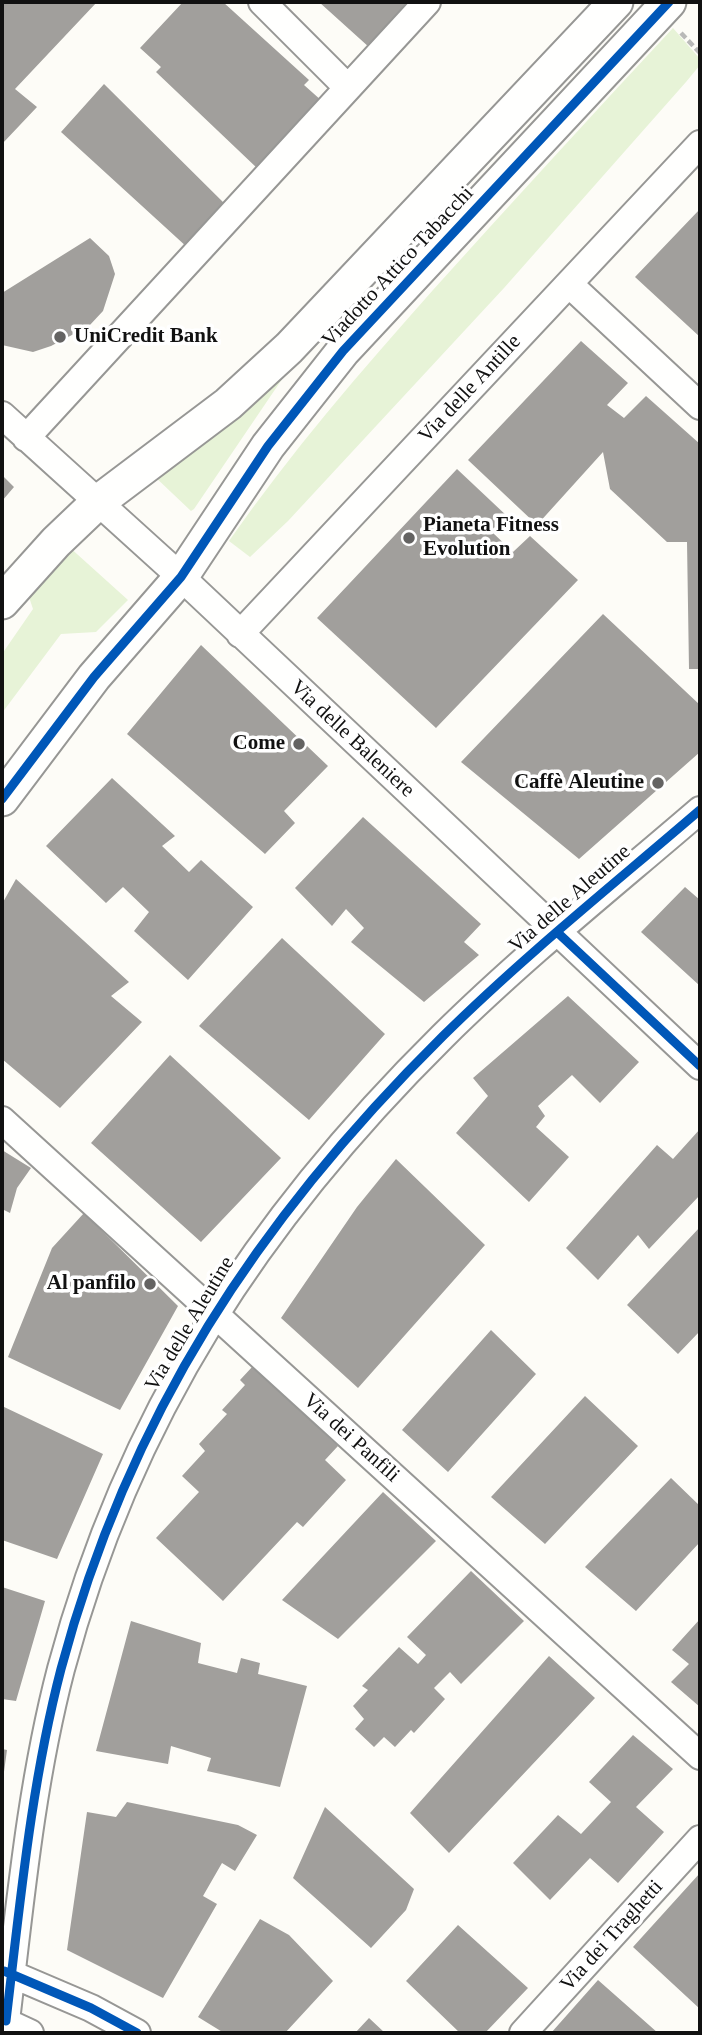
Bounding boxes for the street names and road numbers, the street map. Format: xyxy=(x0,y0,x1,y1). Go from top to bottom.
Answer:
street label: Viadotto Attico Tabacchi xyxy=(317,181,479,353)
street label: Via delle Antille xyxy=(413,330,527,448)
street label: Via delle Baleniere xyxy=(285,675,419,803)
street label: Via delle Aleutine xyxy=(504,839,636,959)
street label: Via delle Aleutine xyxy=(140,1252,240,1396)
street label: Via dei Panfili xyxy=(298,1388,404,1488)
street label: Via dei Traghetti xyxy=(555,1875,669,1997)

